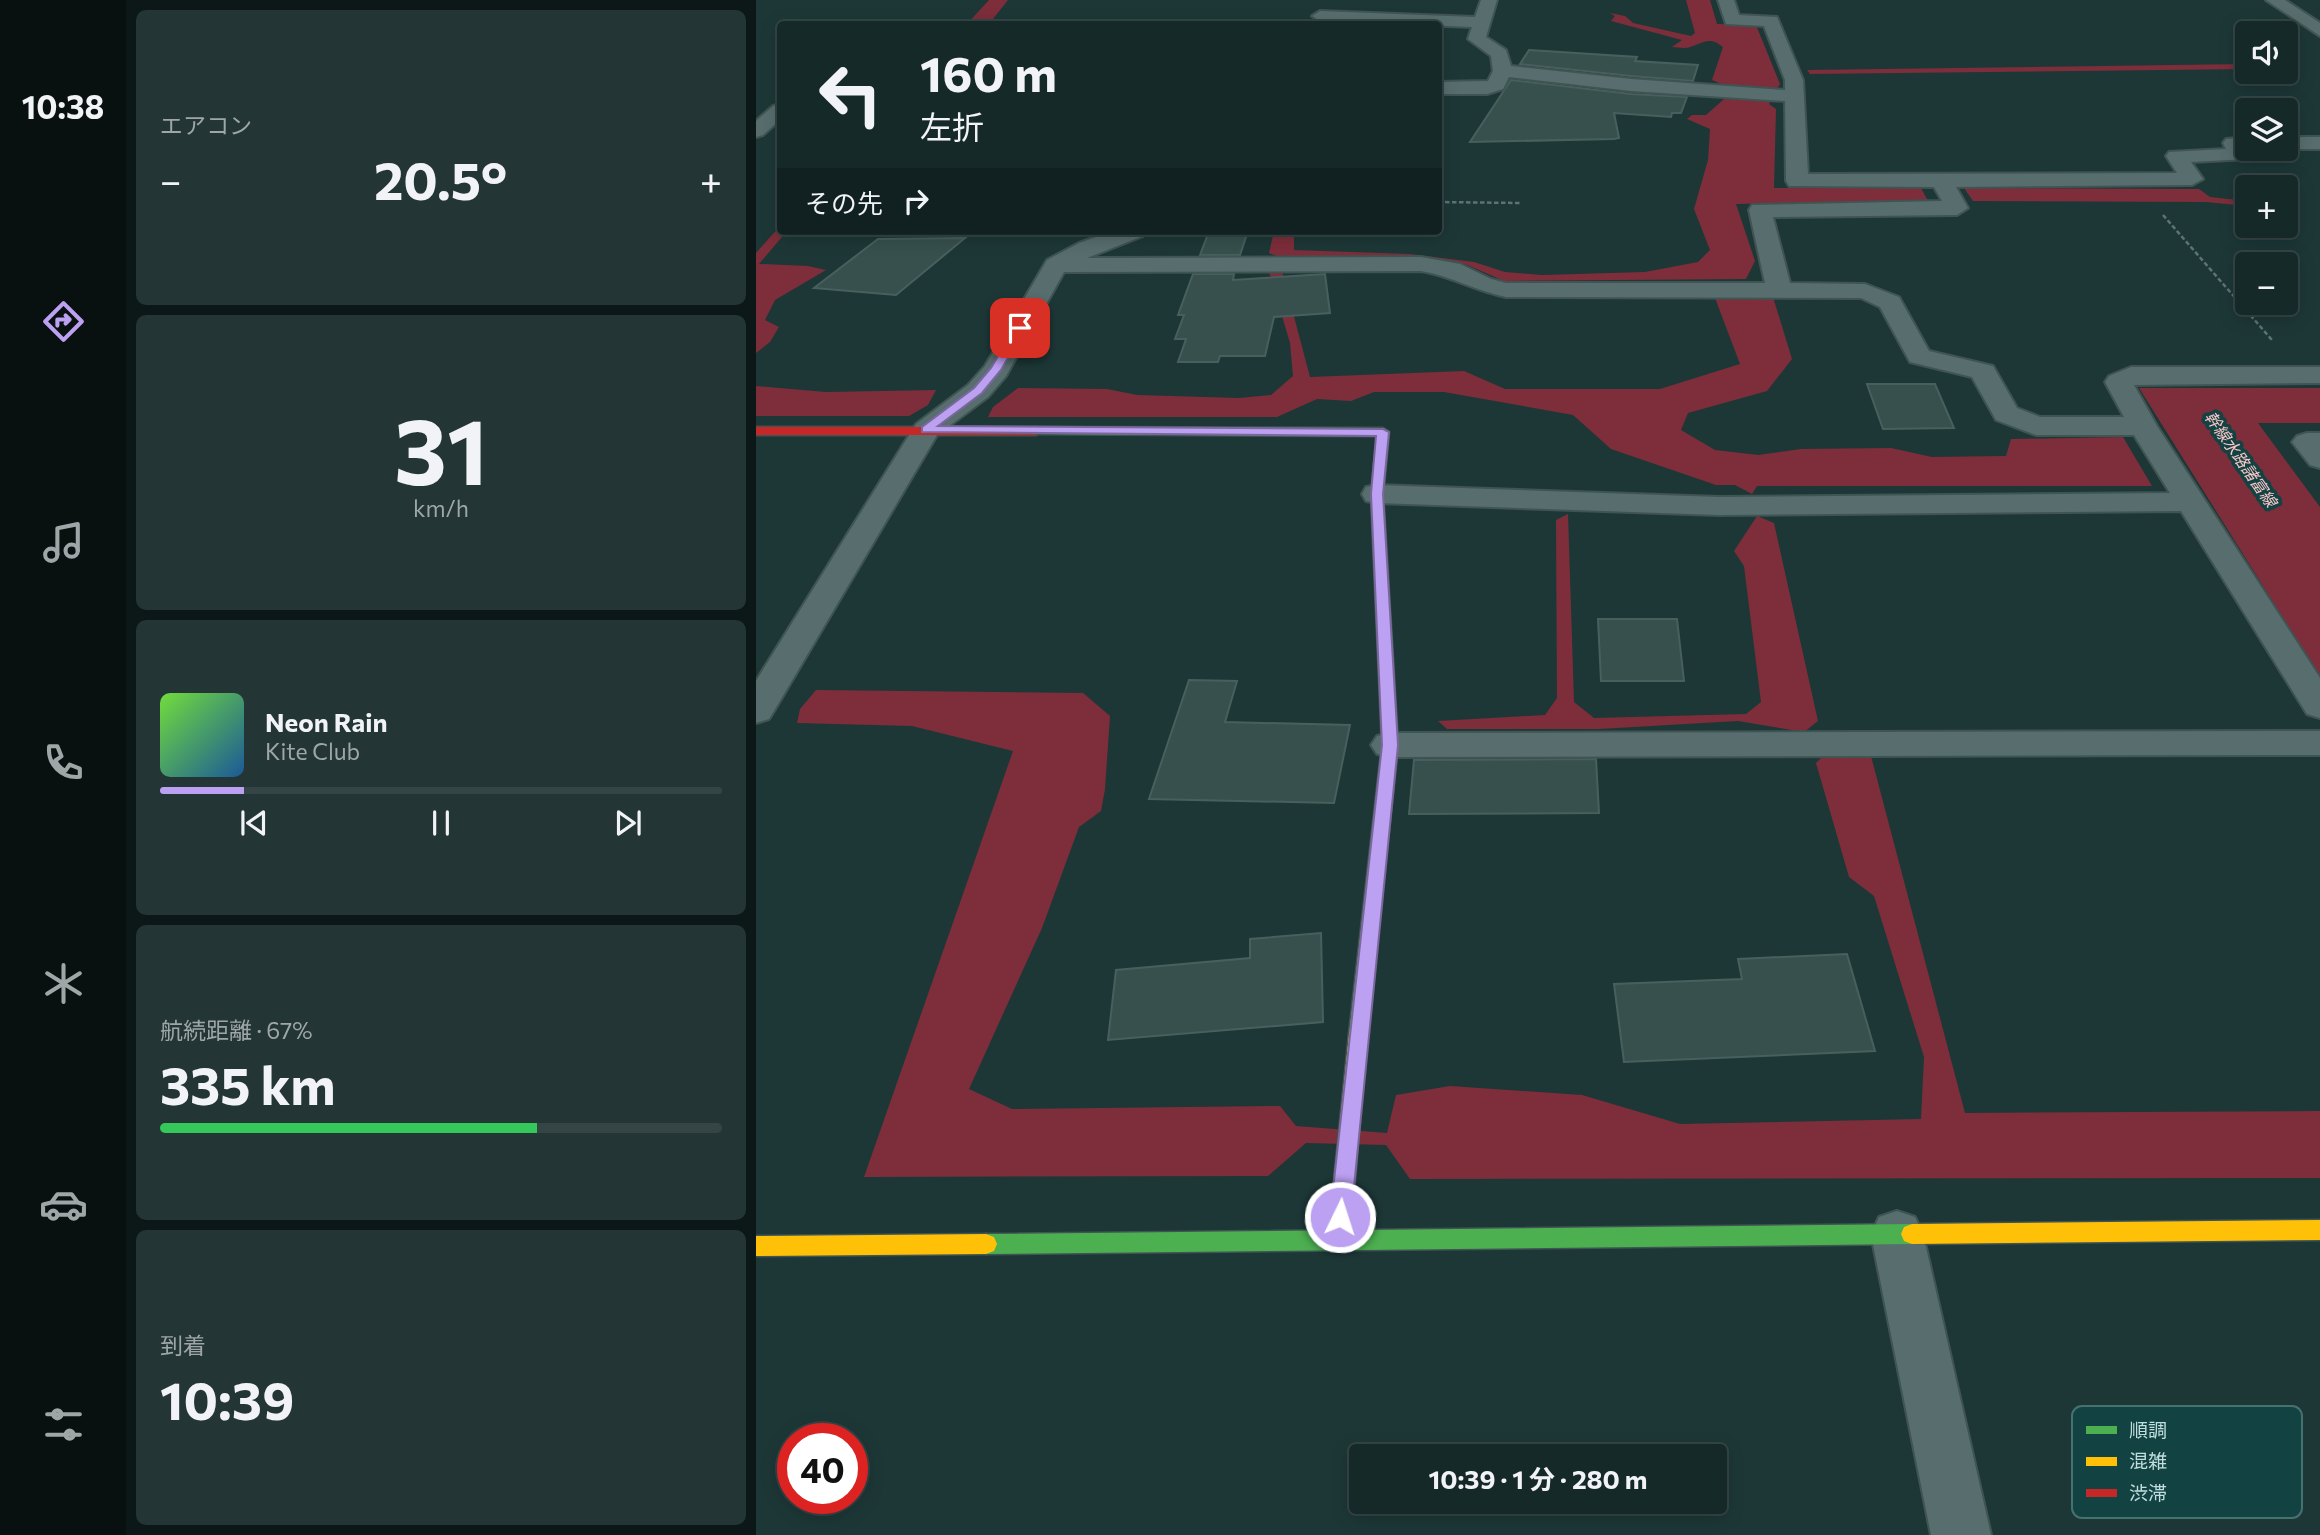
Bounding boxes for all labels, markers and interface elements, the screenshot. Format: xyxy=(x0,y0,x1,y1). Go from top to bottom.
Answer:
map controls xyxy=(2235,21,2298,315)
button: sound xyxy=(2235,21,2298,84)
text: 160 m xyxy=(920,42,1057,102)
icon: left xyxy=(805,49,896,140)
text: 10:38 xyxy=(22,86,104,126)
button: layers xyxy=(2235,98,2298,161)
text: 左折 xyxy=(920,106,984,146)
text: エアコン xyxy=(160,111,252,139)
text: 20.5° xyxy=(374,147,507,211)
text: − xyxy=(160,156,182,203)
text: + xyxy=(700,156,722,203)
button: + xyxy=(2235,175,2298,238)
icon: right xyxy=(897,182,935,220)
text: その先 xyxy=(805,187,883,218)
button: − xyxy=(2235,252,2298,315)
icon: directions xyxy=(39,297,88,346)
pin xyxy=(990,298,1050,358)
icon: arrive xyxy=(1001,309,1039,347)
text: 31 xyxy=(394,392,488,504)
water label: 幹線水路諸富線 xyxy=(2202,407,2282,512)
text: km/h xyxy=(413,494,469,522)
icon: music xyxy=(39,518,88,567)
text: Neon Rain xyxy=(265,706,388,737)
text: Kite Club xyxy=(265,737,360,765)
icon: phone xyxy=(39,738,88,787)
icon: previous xyxy=(235,804,273,842)
icon: pause xyxy=(422,804,460,842)
icon: next xyxy=(609,804,647,842)
icon: climate xyxy=(39,959,88,1008)
text: 航続距離 · 67% xyxy=(160,1016,313,1044)
text: 335 km xyxy=(160,1052,336,1116)
icon: car xyxy=(39,1180,88,1229)
position arrow xyxy=(1303,1180,1377,1254)
text: 到着 xyxy=(160,1331,206,1359)
text: 10:39 xyxy=(160,1367,294,1431)
icon: filters xyxy=(39,1400,88,1449)
legend xyxy=(2072,1406,2302,1518)
text: 順調 xyxy=(2129,1418,2167,1441)
speed limit sign: 40 xyxy=(777,1423,868,1514)
text: 混雑 xyxy=(2129,1449,2167,1472)
text: 10:39 · 1 分 · 280 m xyxy=(1428,1463,1648,1494)
text: 渋滞 xyxy=(2129,1481,2167,1504)

